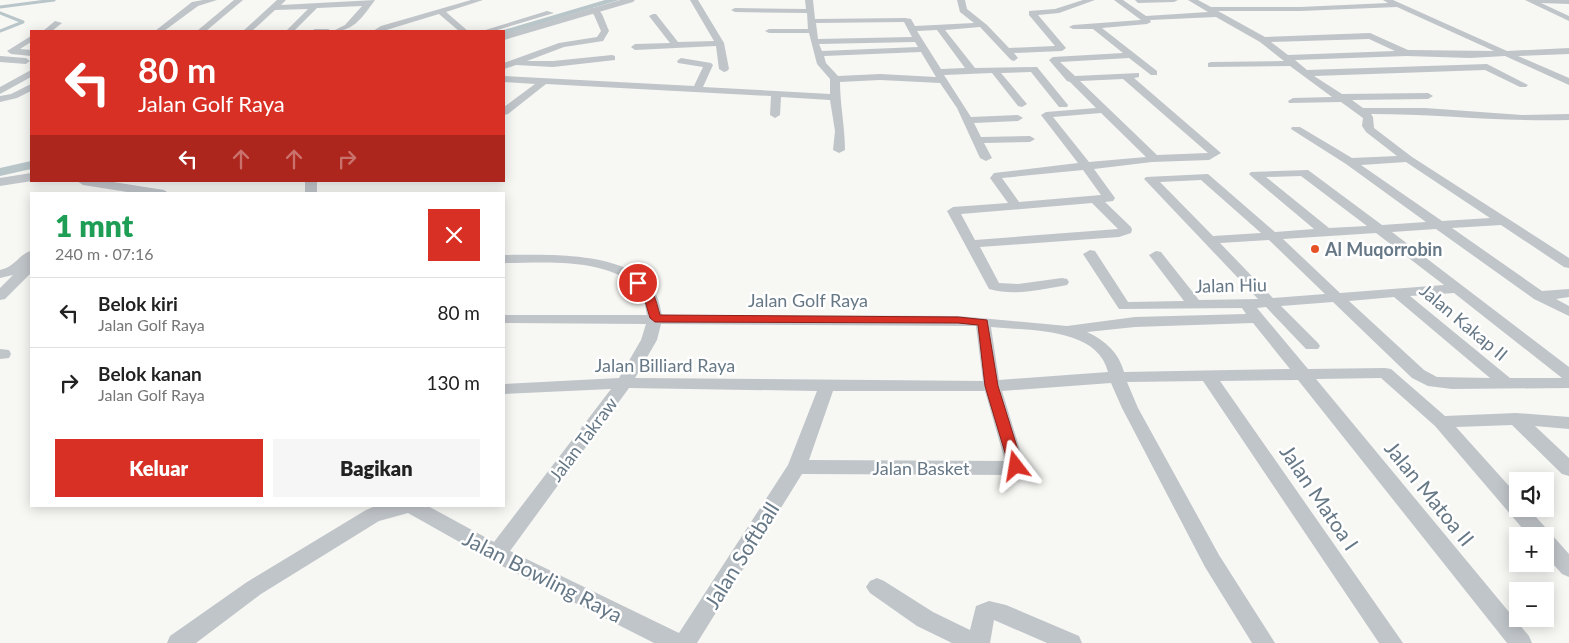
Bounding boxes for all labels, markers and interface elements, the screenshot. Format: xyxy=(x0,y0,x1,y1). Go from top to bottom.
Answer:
text: 80 m xyxy=(138,48,216,90)
icon: left xyxy=(55,50,120,115)
text: Jalan Golf Raya xyxy=(138,90,285,117)
icon: left xyxy=(174,145,202,173)
icon: ahead xyxy=(227,145,255,173)
icon: ahead xyxy=(280,145,308,173)
icon: right xyxy=(333,145,361,173)
text: 1 mnt xyxy=(55,207,133,243)
button: close xyxy=(428,209,480,261)
place label: Al Muqorrobin xyxy=(1324,238,1442,260)
marker: Al Muqorrobin xyxy=(1309,243,1321,255)
text: 240 m · 07:16 xyxy=(55,244,154,263)
pin xyxy=(617,262,659,304)
icon: arrive xyxy=(624,269,652,297)
street label: Jalan Hiu xyxy=(1195,273,1267,297)
street label: Jalan Kakap II xyxy=(1416,279,1512,365)
street label: Jalan Golf Raya xyxy=(748,289,868,311)
text: Belok kiri xyxy=(98,292,178,315)
icon: left xyxy=(55,299,83,327)
text: 80 m xyxy=(437,301,480,324)
text: Jalan Golf Raya xyxy=(98,315,205,334)
street label: Jalan Billiard Raya xyxy=(595,354,735,376)
text: Belok kanan xyxy=(98,362,202,385)
icon: right xyxy=(55,369,83,397)
text: 130 m xyxy=(426,371,480,394)
text: Jalan Golf Raya xyxy=(98,385,205,404)
street label: Jalan Takraw xyxy=(544,393,622,485)
street label: Jalan Matoa II xyxy=(1380,435,1480,551)
button: Keluar xyxy=(55,439,263,497)
button: Bagikan xyxy=(273,439,480,497)
position arrow xyxy=(989,439,1041,491)
street label: Jalan Matoa I xyxy=(1276,439,1364,555)
street label: Jalan Basket xyxy=(873,457,970,479)
map controls xyxy=(1509,472,1554,627)
button: sound xyxy=(1509,472,1554,517)
street label: Jalan Softball xyxy=(698,497,784,613)
street label: Jalan Bowling Raya xyxy=(459,525,627,627)
button: + xyxy=(1509,527,1554,572)
button: − xyxy=(1509,582,1554,627)

